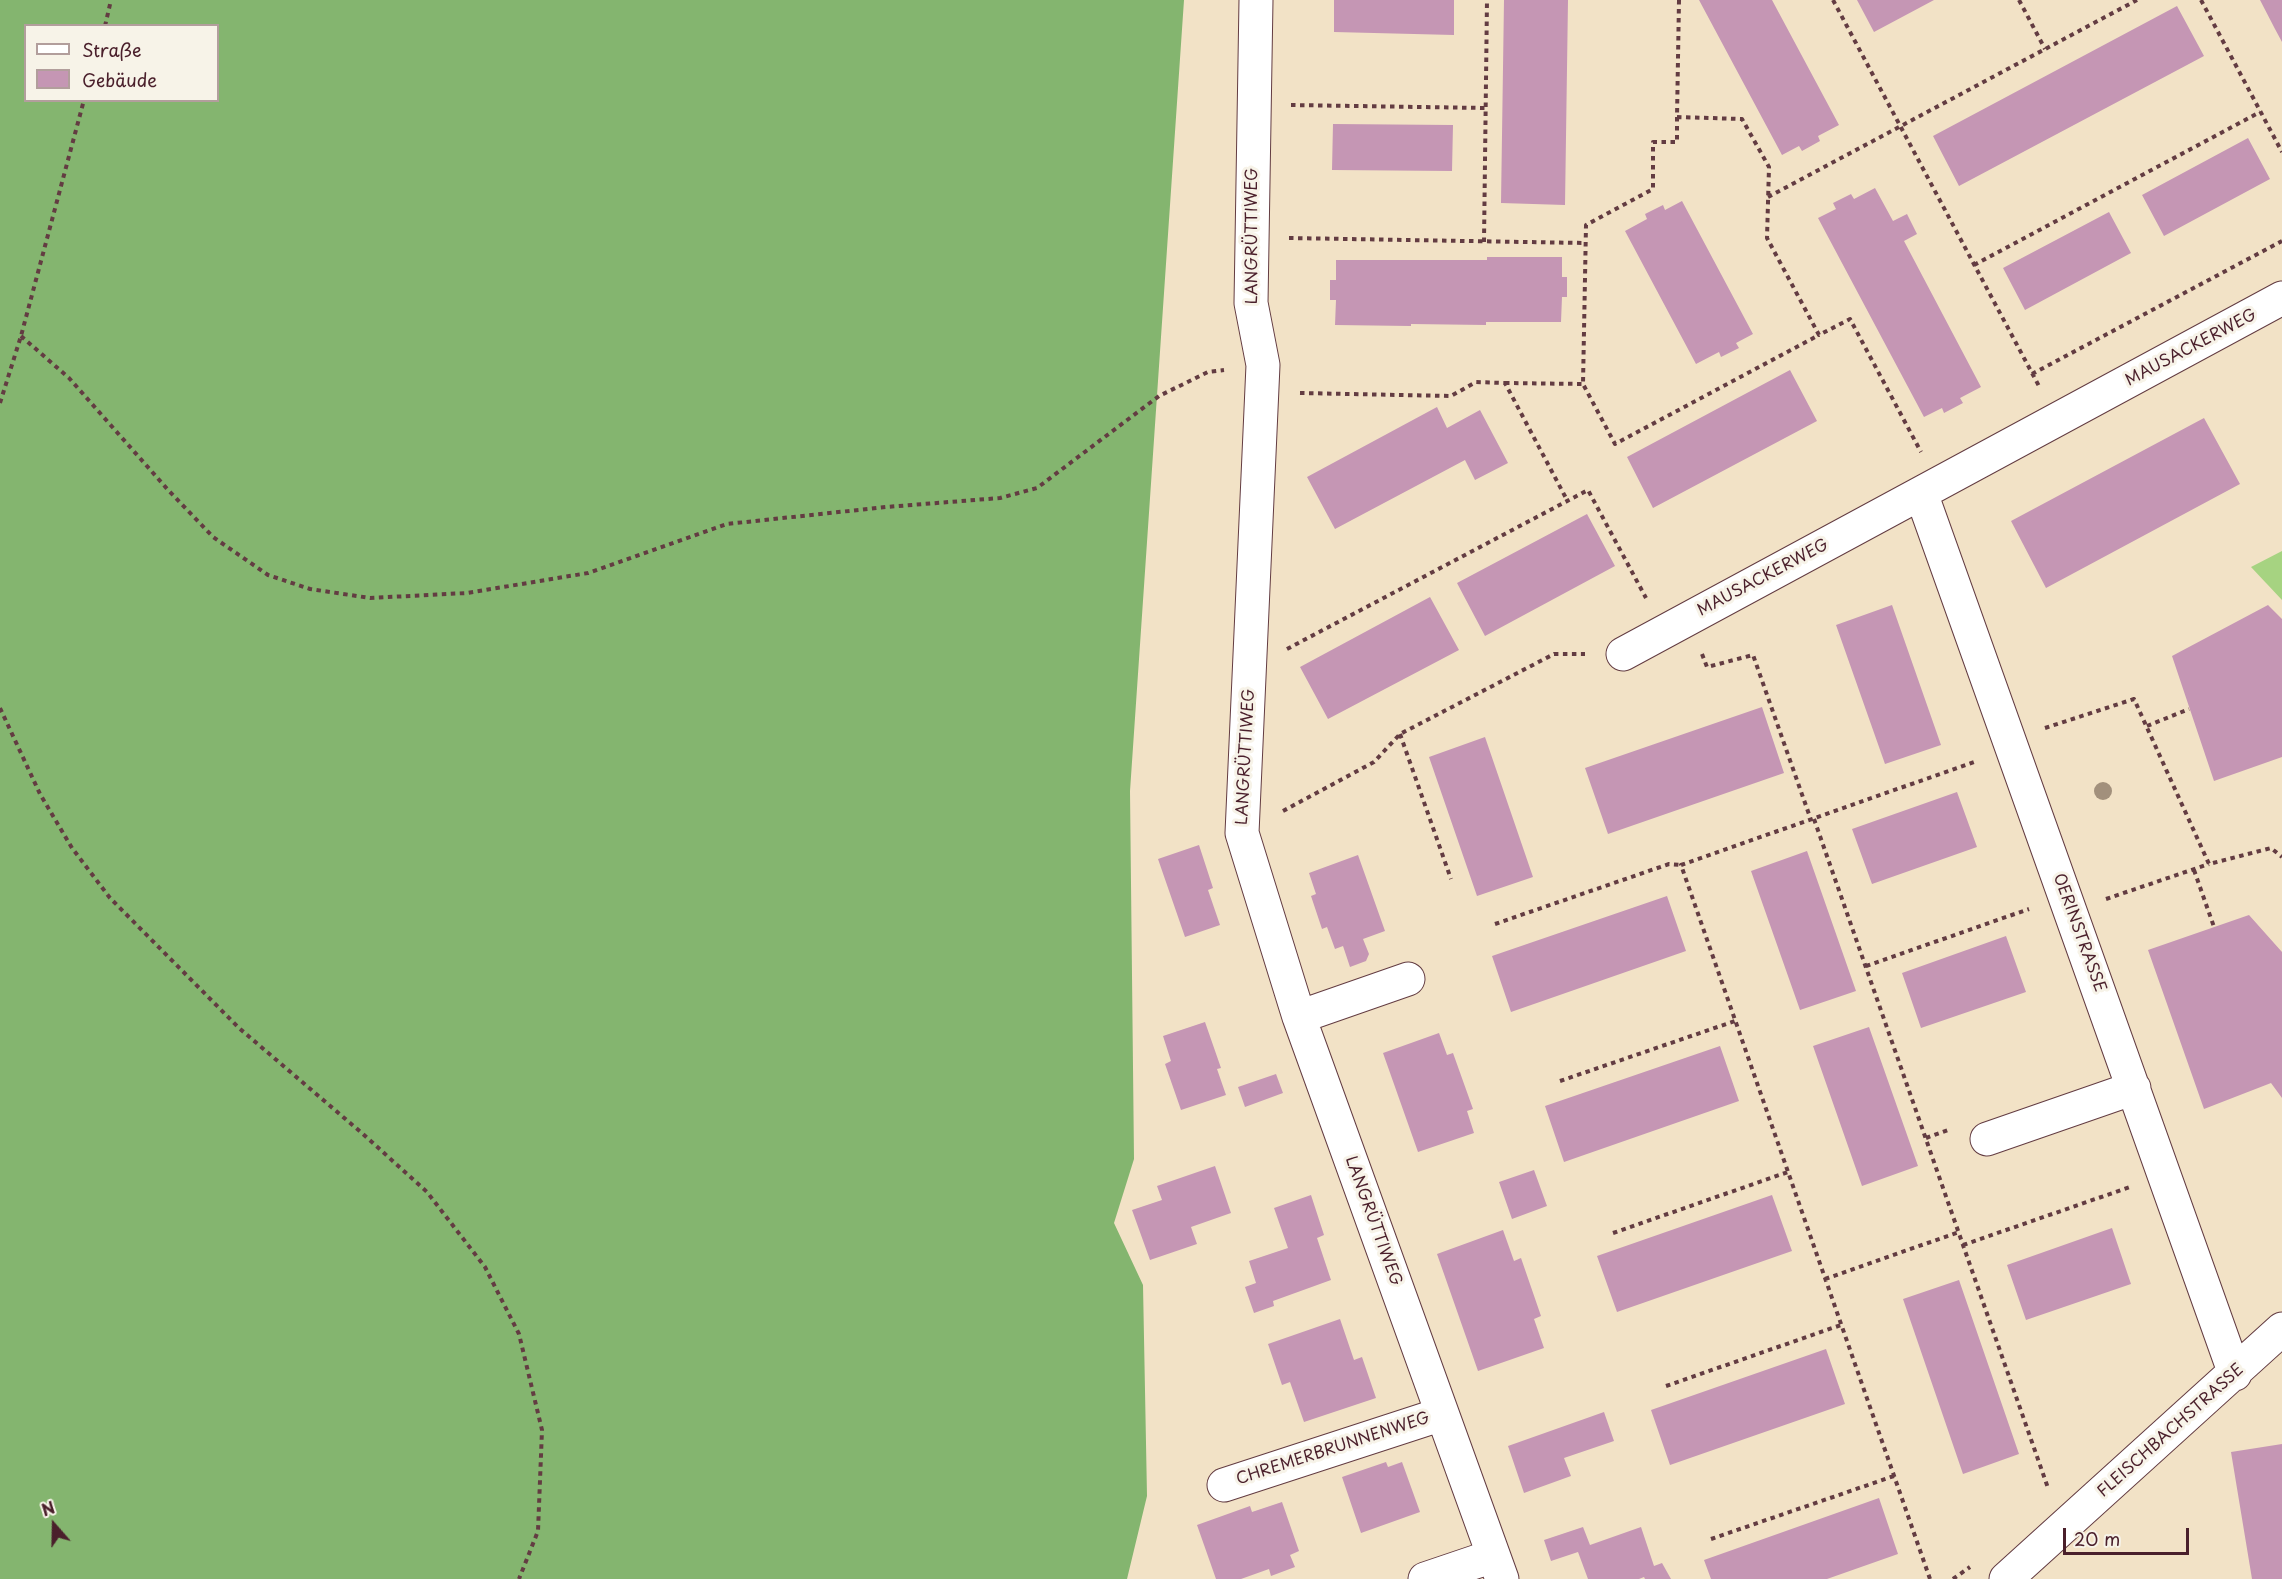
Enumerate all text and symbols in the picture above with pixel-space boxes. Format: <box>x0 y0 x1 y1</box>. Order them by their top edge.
legend <box>24 24 219 102</box>
text: Straße <box>82 36 142 63</box>
text: Gebäude <box>82 66 157 93</box>
street label: LANGRÜTTIWEG <box>1243 168 1263 304</box>
street label: MAUSACKERWEG <box>2122 305 2260 391</box>
street label: MAUSACKERWEG <box>1694 535 1832 621</box>
street label: LANGRÜTTIWEG <box>1233 688 1259 826</box>
street label: OERINSTRASSE <box>2049 871 2109 995</box>
street label: LANGRÜTTIWEG <box>1341 1154 1405 1288</box>
street label: FLEISCHBACHSTRASSE <box>2094 1360 2248 1502</box>
street label: CHREMERBRUNNENWEG <box>1234 1409 1432 1489</box>
north arrow <box>24 1495 84 1555</box>
text: N <box>38 1495 58 1522</box>
scale bar <box>2066 1516 2192 1554</box>
text: 20 m <box>2074 1525 2120 1552</box>

